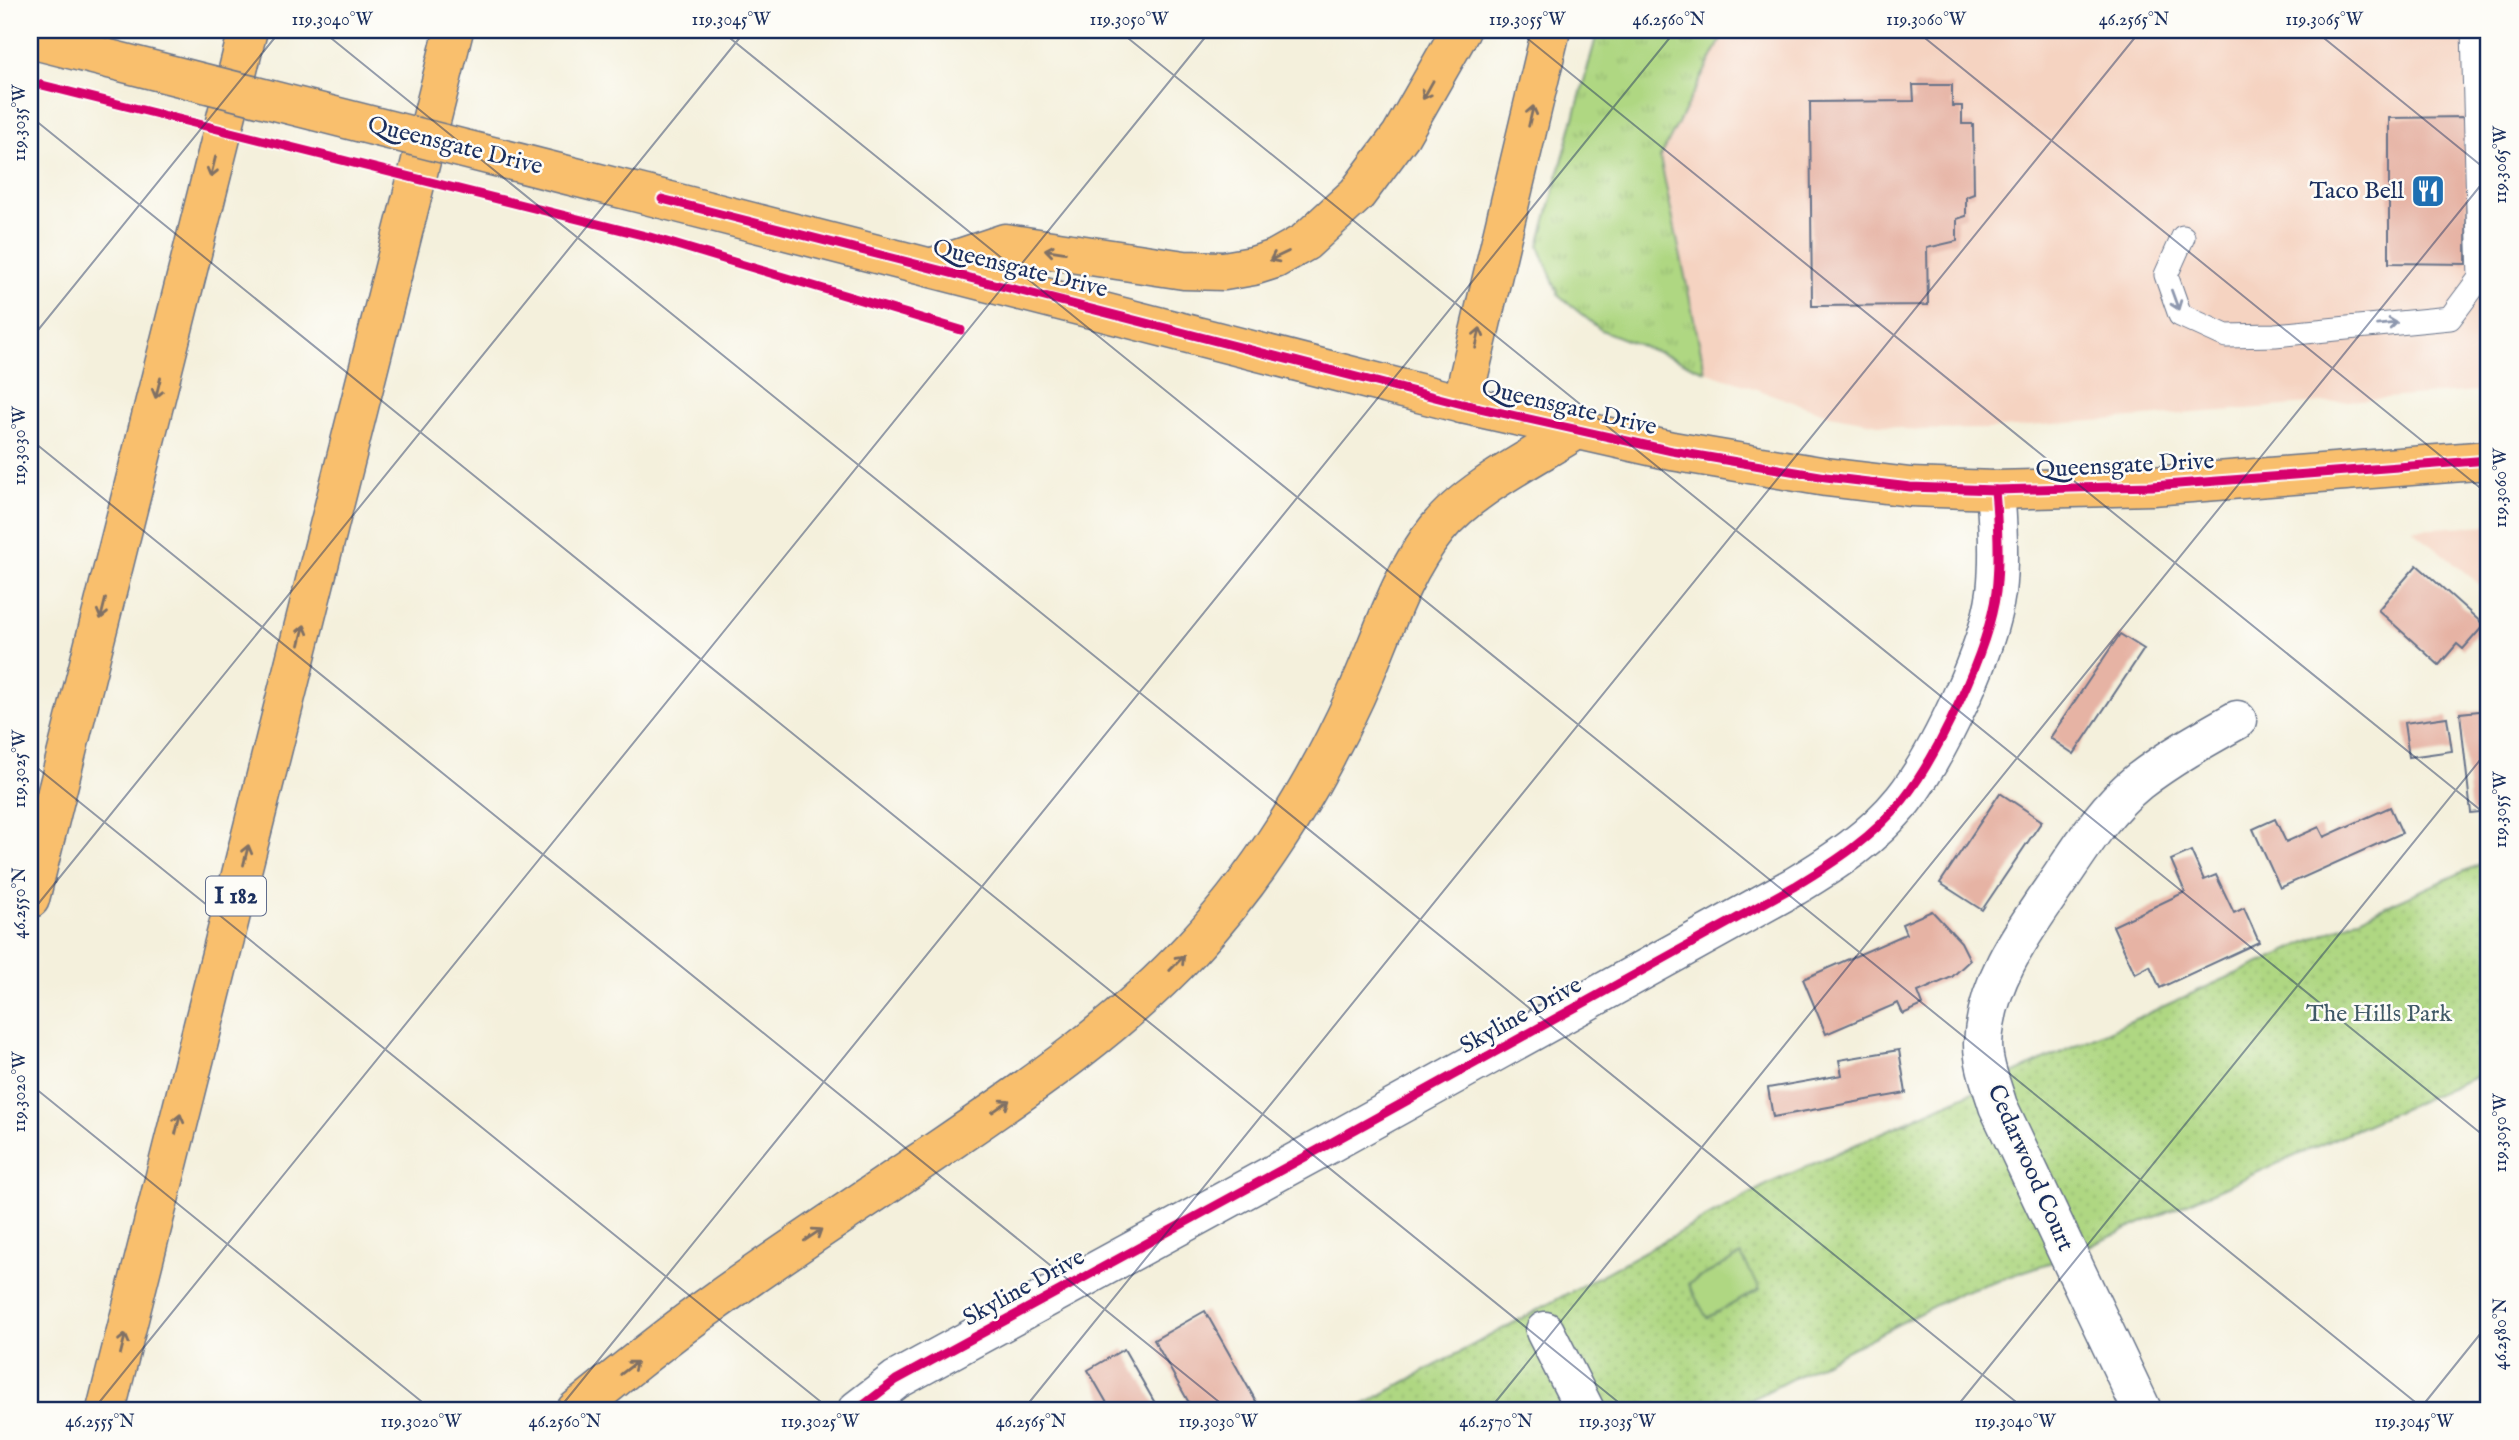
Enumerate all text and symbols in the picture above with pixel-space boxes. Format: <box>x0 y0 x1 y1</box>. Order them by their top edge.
text: 119.3040°W <box>291 9 373 32</box>
text: 119.3045°W <box>692 9 771 32</box>
text: 119.3050°W <box>1090 9 1169 32</box>
text: 119.3055°W <box>1489 9 1566 32</box>
text: 46.2560°N <box>1633 9 1706 32</box>
text: 119.3060°W <box>1886 9 1967 32</box>
text: 46.2565°N <box>2099 9 2170 32</box>
text: 119.3065°W <box>2285 9 2364 32</box>
one-way arrow <box>1421 79 1435 99</box>
text: 119.3035°W <box>9 84 32 161</box>
one-way arrow <box>1524 105 1538 128</box>
street label: Queensgate Drive <box>364 109 546 183</box>
text: 119.3065°W <box>2490 125 2513 204</box>
one-way arrow <box>206 155 219 178</box>
restaurant icon: Taco Bell <box>2409 172 2447 210</box>
place label: Taco Bell <box>2309 176 2404 207</box>
street label: Queensgate Drive <box>929 232 1111 306</box>
one-way arrow <box>1044 244 1067 257</box>
one-way arrow <box>1269 250 1290 263</box>
one-way arrow <box>2170 289 2182 311</box>
one-way arrow <box>2375 318 2398 331</box>
one-way arrow <box>1472 327 1485 350</box>
street label: Queensgate Drive <box>1478 373 1660 443</box>
one-way arrow <box>151 376 164 399</box>
text: 119.3030°W <box>9 406 32 486</box>
street label: Queensgate Drive <box>2035 446 2215 486</box>
text: 119.3060°W <box>2490 447 2513 528</box>
one-way arrow <box>96 597 109 619</box>
one-way arrow <box>296 624 309 647</box>
text: 119.3025°W <box>9 729 32 808</box>
text: 119.3055°W <box>2490 771 2513 848</box>
one-way arrow <box>240 845 253 867</box>
text: 46.2550°N <box>9 867 32 939</box>
road number: I 182 <box>206 876 266 916</box>
one-way arrow <box>1169 955 1186 972</box>
street label: Skyline Drive <box>1455 970 1587 1062</box>
park label: The Hills Park <box>2306 999 2452 1030</box>
text: 119.3020°W <box>9 1051 32 1132</box>
street label: Cedarwood Court <box>1979 1080 2081 1256</box>
text: 119.3050°W <box>2490 1093 2513 1172</box>
one-way arrow <box>991 1099 1010 1113</box>
one-way arrow <box>172 1113 185 1135</box>
one-way arrow <box>803 1227 822 1242</box>
street label: Skyline Drive <box>958 1242 1090 1334</box>
text: 46.2580°N <box>2490 1297 2513 1370</box>
one-way arrow <box>117 1333 130 1356</box>
one-way arrow <box>619 1360 638 1375</box>
text: 46.2555°N <box>65 1411 135 1434</box>
text: 119.3020°W <box>381 1411 462 1434</box>
text: 46.2560°N <box>529 1411 602 1434</box>
text: 119.3025°W <box>781 1411 860 1434</box>
text: 46.2565°N <box>996 1411 1067 1434</box>
text: 119.3030°W <box>1178 1411 1258 1434</box>
text: 46.2570°N <box>1459 1411 1533 1434</box>
text: 119.3035°W <box>1579 1411 1656 1434</box>
text: 119.3040°W <box>1974 1411 2056 1434</box>
text: 119.3045°W <box>2375 1411 2454 1434</box>

